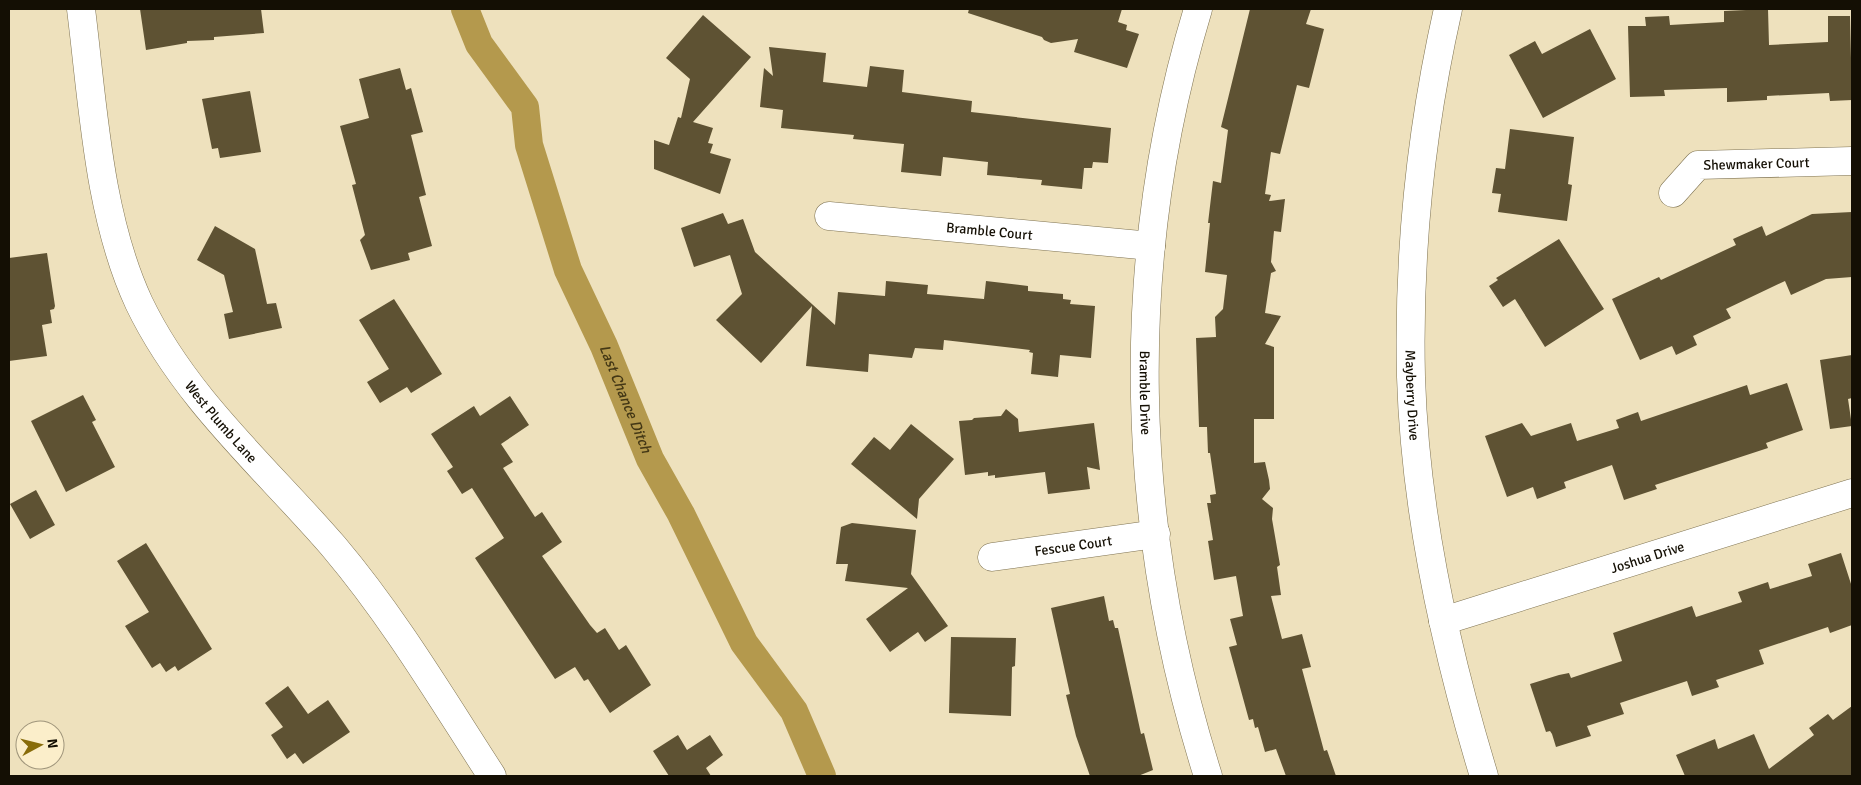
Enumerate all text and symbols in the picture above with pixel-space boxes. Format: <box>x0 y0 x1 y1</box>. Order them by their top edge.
street label: Shewmaker Court <box>1703 154 1810 174</box>
street label: Bramble Court <box>945 219 1033 244</box>
water label: Last Chance Ditch <box>595 342 656 456</box>
street label: Bramble Drive <box>1136 350 1154 435</box>
street label: Mayberry Drive <box>1402 350 1423 441</box>
street label: West Plumb Lane <box>181 378 261 467</box>
street label: Fescue Court <box>1033 532 1113 560</box>
street label: Joshua Drive <box>1608 538 1686 577</box>
north arrow <box>15 720 65 770</box>
text: N <box>43 738 61 749</box>

